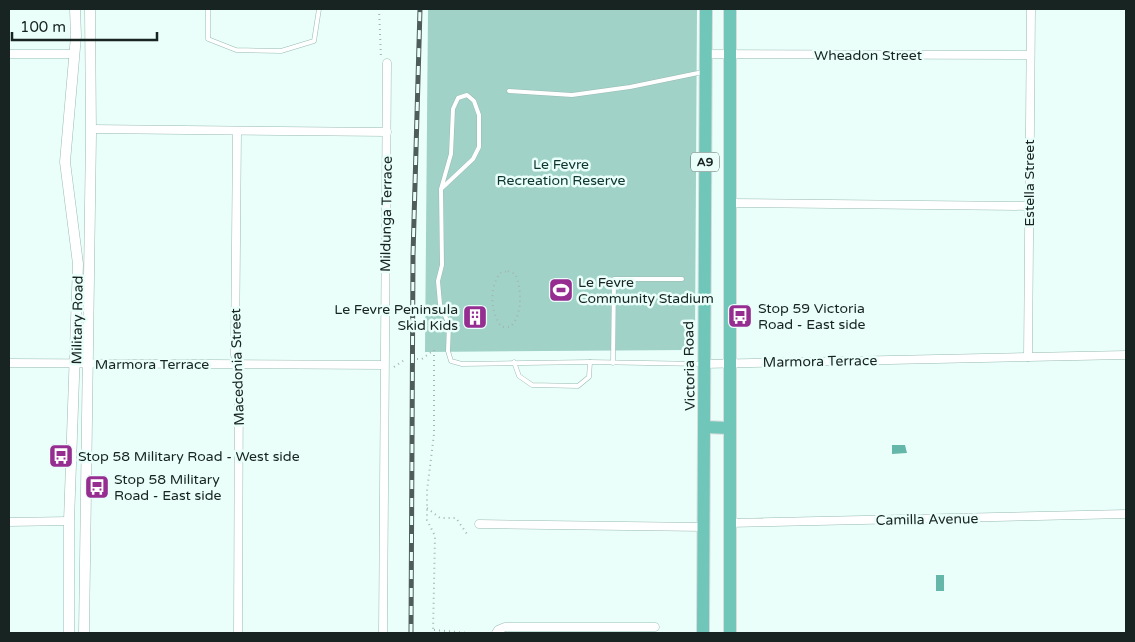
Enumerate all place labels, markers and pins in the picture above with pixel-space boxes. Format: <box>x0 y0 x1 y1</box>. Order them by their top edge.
place label: Le Fevre Community Stadium <box>578 274 714 307</box>
sports icon: Le Fevre Community Stadium <box>548 277 574 303</box>
place label: Stop 59 Victoria Road - East side <box>758 300 866 333</box>
place label: Le Fevre Peninsula Skid Kids <box>334 301 458 334</box>
bus stop icon: Stop 59 Victoria Road - East side <box>727 303 753 329</box>
building icon: Le Fevre Peninsula Skid Kids <box>462 304 488 330</box>
bus stop icon: Stop 58 Military Road - West side <box>48 443 74 469</box>
place label: Stop 58 Military Road - West side <box>78 448 300 465</box>
place label: Stop 58 Military Road - East side <box>114 471 222 504</box>
bus stop icon: Stop 58 Military Road - East side <box>84 474 110 500</box>

